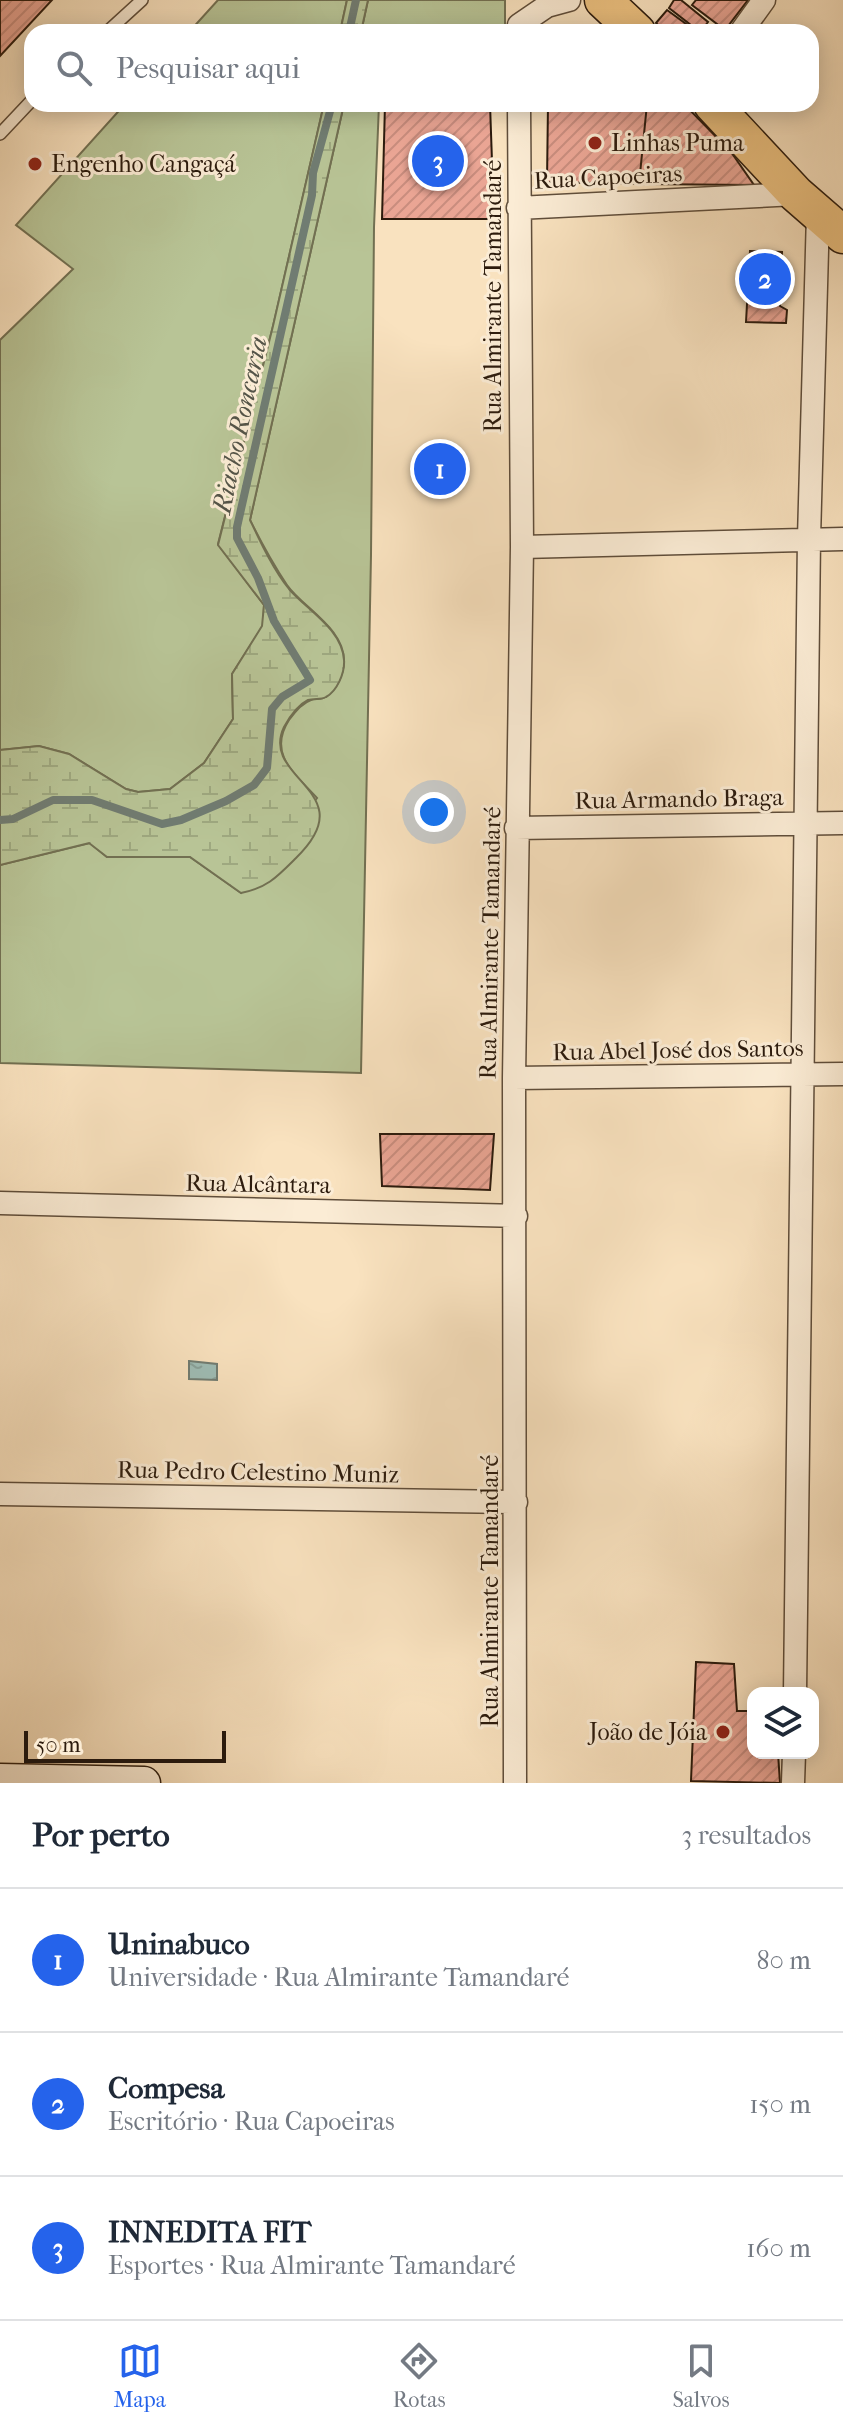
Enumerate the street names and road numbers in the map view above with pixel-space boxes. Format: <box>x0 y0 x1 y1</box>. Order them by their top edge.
street label: Rua Almirante Tamandaré <box>479 159 507 432</box>
street label: Rua Capoeiras <box>533 159 683 195</box>
street label: Rua Armando Braga <box>574 783 784 815</box>
street label: Rua Almirante Tamandaré <box>474 806 506 1080</box>
street label: Rua Abel José dos Santos <box>552 1034 804 1066</box>
street label: Rua Alcântara <box>185 1169 332 1199</box>
street label: Rua Almirante Tamandaré <box>476 1454 504 1727</box>
street label: Rua Pedro Celestino Muniz <box>117 1456 400 1488</box>

